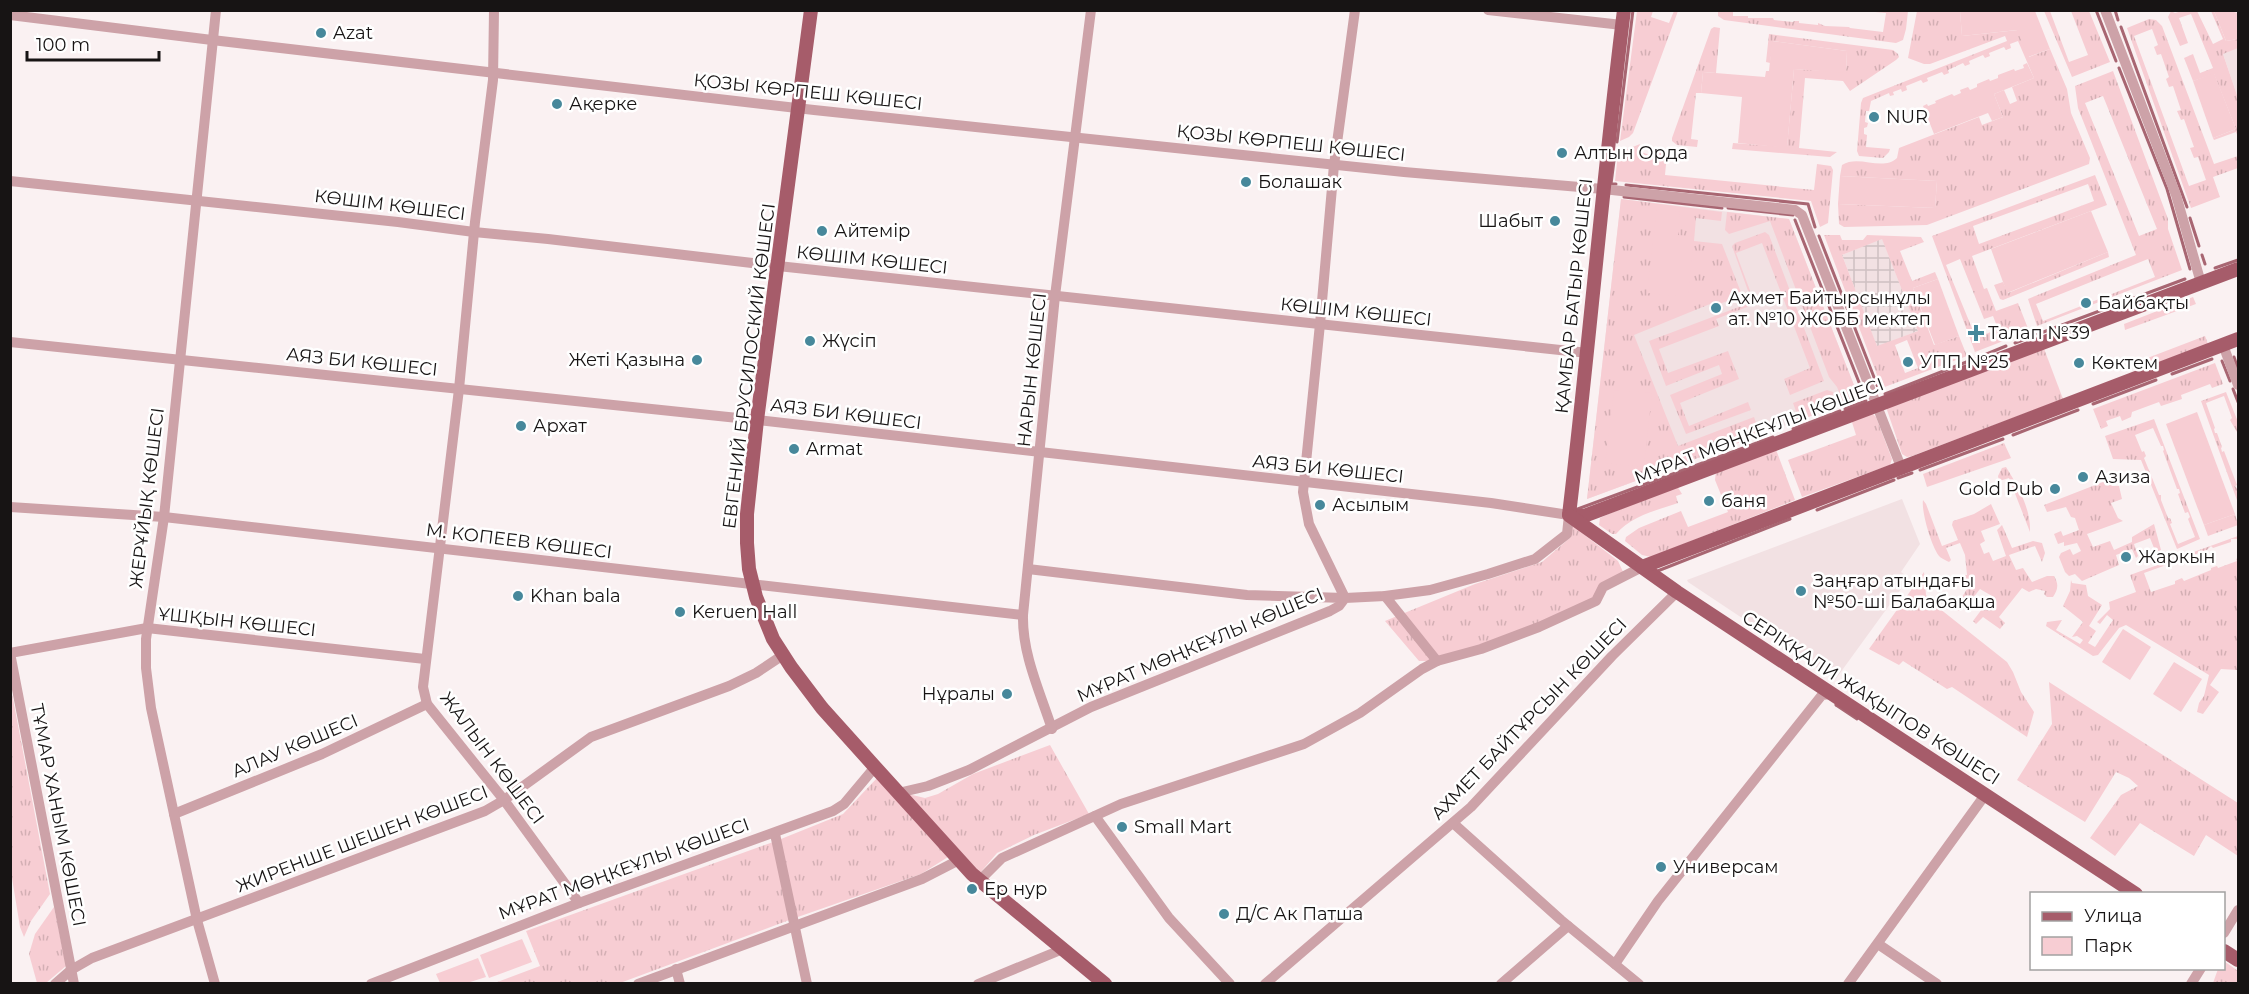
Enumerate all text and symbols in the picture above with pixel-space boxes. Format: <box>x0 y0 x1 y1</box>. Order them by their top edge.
place label: Azat <box>333 22 373 44</box>
scale bar <box>27 24 159 62</box>
marker: Azat <box>314 26 328 40</box>
text: 100 m <box>36 34 90 56</box>
street label: ҚОЗЫ КӨРПЕШ КӨШЕСІ <box>692 69 924 115</box>
place label: Ақерке <box>569 93 637 115</box>
marker: Ақерке <box>550 97 564 111</box>
place label: NUR <box>1886 106 1928 128</box>
marker: NUR <box>1867 110 1881 124</box>
street label: ҚОЗЫ КӨРПЕШ КӨШЕСІ <box>1175 120 1407 166</box>
place label: Алтын Орда <box>1574 142 1688 164</box>
marker: Алтын Орда <box>1555 146 1569 160</box>
place label: Болашак <box>1258 171 1343 193</box>
marker: Болашак <box>1239 175 1253 189</box>
street label: ҚАМБАР БАТЫР КӨШЕСІ <box>1551 177 1597 415</box>
street label: КӨШІМ КӨШЕСІ <box>313 185 467 225</box>
street label: ЕВГЕНИЙ БРУСИЛОСКИЙ КӨШЕСІ <box>718 202 780 530</box>
place label: Шабыт <box>1478 210 1543 232</box>
marker: Шабыт <box>1548 214 1562 228</box>
place label: Айтемір <box>834 220 910 242</box>
marker: Айтемір <box>815 224 829 238</box>
street label: КӨШІМ КӨШЕСІ <box>795 241 949 279</box>
place label: Ахмет Байтырсынұлы ат. №10 ЖОББ мектеп <box>1728 287 1931 330</box>
street label: НАРЫН КӨШЕСІ <box>1013 292 1051 448</box>
place label: Байбақты <box>2098 292 2189 314</box>
street label: КӨШІМ КӨШЕСІ <box>1279 293 1433 331</box>
marker: Байбақты <box>2079 296 2093 310</box>
marker: Ахмет Байтырсынұлы ат. №10 ЖОББ мектеп <box>1709 301 1723 315</box>
place label: Талап №39 <box>1988 322 2090 344</box>
marker: Талап №39 <box>1969 326 1983 340</box>
place label: Жүсіп <box>822 330 877 352</box>
marker: Жүсіп <box>803 334 817 348</box>
street label: АЯЗ БИ КӨШЕСІ <box>285 343 439 381</box>
place label: Жеті Қазына <box>568 349 685 371</box>
place label: УПП №25 <box>1920 351 2009 373</box>
place label: Көктем <box>2091 352 2158 374</box>
marker: Жеті Қазына <box>690 353 704 367</box>
marker: УПП №25 <box>1901 355 1915 369</box>
marker: Көктем <box>2072 356 2086 370</box>
street label: МҰРАТ МӨҢКЕҰЛЫ КӨШЕСІ <box>1631 373 1887 489</box>
street label: АЯЗ БИ КӨШЕСІ <box>769 394 923 434</box>
street label: ЖЕРҰЙЫҚ КӨШЕСІ <box>125 406 169 590</box>
place label: Архат <box>533 415 587 437</box>
marker: Архат <box>514 419 528 433</box>
place label: Armat <box>806 438 863 460</box>
marker: Armat <box>787 442 801 456</box>
street label: АЯЗ БИ КӨШЕСІ <box>1251 450 1405 488</box>
place label: Азиза <box>2095 466 2151 488</box>
marker: Азиза <box>2076 470 2090 484</box>
place label: Gold Pub <box>1959 478 2043 500</box>
marker: Gold Pub <box>2048 482 2062 496</box>
place label: баня <box>1721 490 1766 512</box>
place label: Асылым <box>1332 494 1409 516</box>
marker: баня <box>1702 494 1716 508</box>
marker: Асылым <box>1313 498 1327 512</box>
street label: М. КОПЕЕВ КӨШЕСІ <box>425 519 613 563</box>
place label: Жаркын <box>2138 546 2216 568</box>
marker: Жаркын <box>2119 550 2133 564</box>
place label: Заңғар атындағы №50-ші Балабақша <box>1813 570 1995 613</box>
street label: МҰРАТ МӨҢКЕҰЛЫ КӨШЕСІ <box>1073 583 1327 707</box>
marker: Заңғар атындағы №50-ші Балабақша <box>1794 584 1808 598</box>
place label: Khan bala <box>530 585 621 607</box>
marker: Khan bala <box>511 589 525 603</box>
place label: Keruen Hall <box>692 601 797 623</box>
street label: ҰШҚЫН КӨШЕСІ <box>157 603 317 641</box>
marker: Keruen Hall <box>673 605 687 619</box>
street label: СЕРІКҚАЛИ ЖАҚЫПОВ КӨШЕСІ <box>1738 606 2004 790</box>
street label: АХМЕТ БАЙТҰРСЫН КӨШЕСІ <box>1427 613 1631 825</box>
place label: Нұралы <box>922 683 995 705</box>
marker: Нұралы <box>1000 687 1014 701</box>
street label: ЖАЛЫН КӨШЕСІ <box>435 688 549 828</box>
street label: ТҰМАР ХАНЫМ КӨШЕСІ <box>26 702 90 928</box>
street label: АЛАУ КӨШЕСІ <box>229 710 361 782</box>
street label: ЖИРЕНШЕ ШЕШЕН КӨШЕСІ <box>233 781 491 897</box>
street label: МҰРАТ МӨҢКЕҰЛЫ КӨШЕСІ <box>495 813 753 925</box>
place label: Small Mart <box>1134 816 1232 838</box>
marker: Small Mart <box>1115 820 1129 834</box>
place label: Универсам <box>1673 856 1778 878</box>
marker: Универсам <box>1654 860 1668 874</box>
place label: Ер нур <box>984 878 1047 900</box>
marker: Ер нур <box>965 882 979 896</box>
legend <box>2030 892 2225 970</box>
place label: Д/С Ак Патша <box>1236 903 1363 925</box>
text: Улица <box>2084 905 2142 927</box>
marker: Д/С Ак Патша <box>1217 907 1231 921</box>
text: Парк <box>2084 935 2133 957</box>

